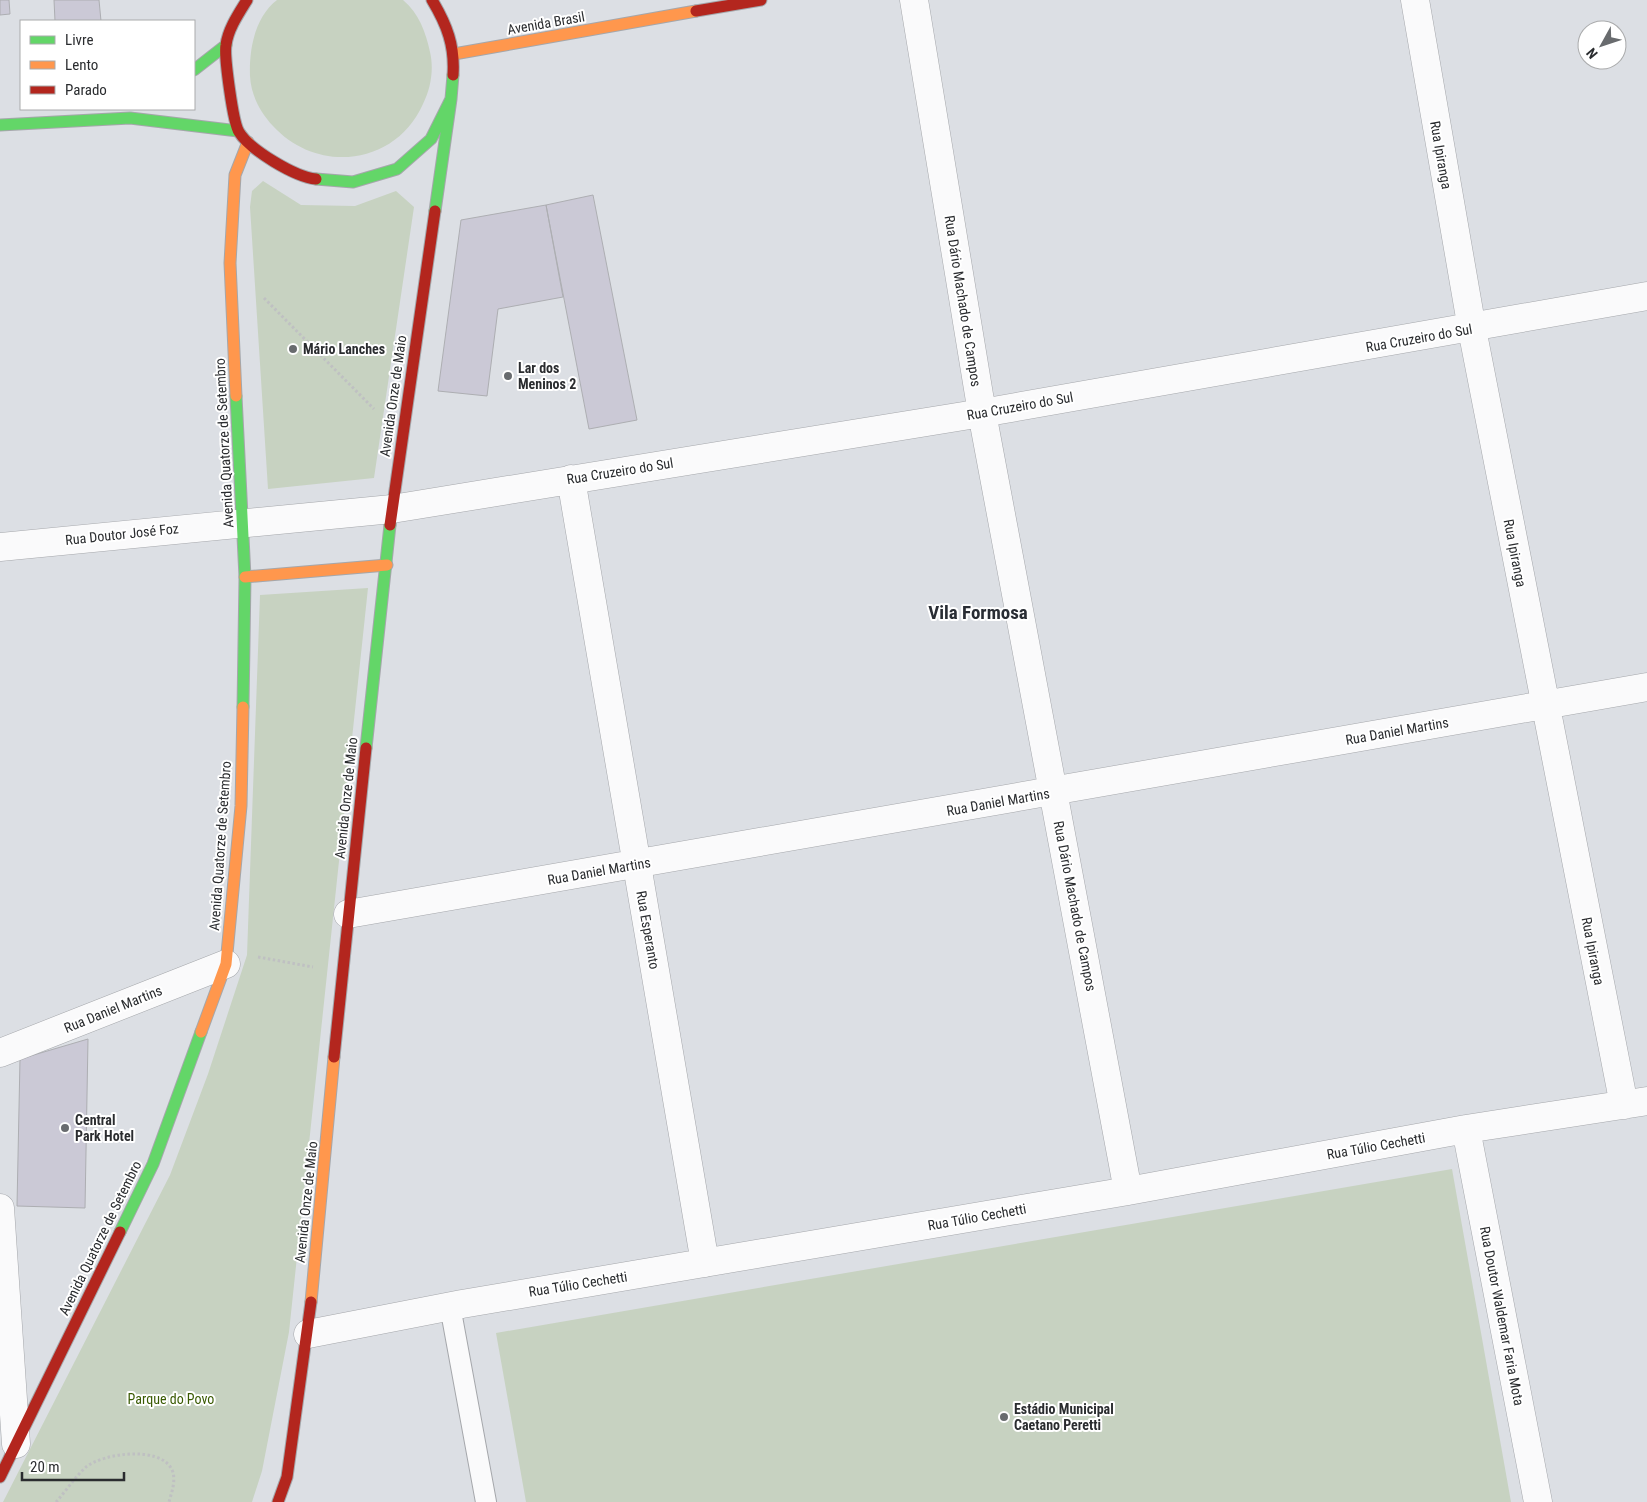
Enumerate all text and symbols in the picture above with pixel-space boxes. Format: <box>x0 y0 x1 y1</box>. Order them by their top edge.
street label: Avenida Brasil <box>506 8 586 38</box>
legend <box>20 20 195 110</box>
north arrow <box>1577 20 1627 70</box>
text: Livre <box>65 31 93 49</box>
text: N <box>1583 45 1601 62</box>
text: Lento <box>65 56 98 74</box>
text: Parado <box>65 81 107 99</box>
street label: Rua Ipiranga <box>1427 120 1455 190</box>
street label: Rua Dário Machado de Campos <box>942 214 984 388</box>
street label: Rua Cruzeiro do Sul <box>1365 321 1473 355</box>
street label: Avenida Onze de Maio <box>377 334 409 458</box>
place label: Mário Lanches <box>303 341 385 357</box>
marker: Mário Lanches <box>287 343 299 355</box>
street label: Avenida Quatorze de Setembro <box>212 358 236 528</box>
place label: Lar dos Meninos 2 <box>518 360 576 392</box>
marker: Lar dos Meninos 2 <box>502 370 514 382</box>
street label: Rua Cruzeiro do Sul <box>966 389 1074 423</box>
street label: Rua Cruzeiro do Sul <box>566 455 674 487</box>
street label: Rua Ipiranga <box>1501 518 1529 588</box>
street label: Rua Doutor José Foz <box>64 520 180 548</box>
district label: Vila Formosa <box>928 601 1028 624</box>
street label: Rua Daniel Martins <box>1344 714 1450 748</box>
street label: Avenida Onze de Maio <box>332 736 360 860</box>
street label: Avenida Quatorze de Setembro <box>206 761 234 931</box>
street label: Rua Daniel Martins <box>945 785 1051 819</box>
street label: Rua Dário Machado de Campos <box>1051 819 1099 993</box>
street label: Rua Daniel Martins <box>546 854 652 888</box>
street label: Rua Esperanto <box>633 889 663 971</box>
street label: Rua Ipiranga <box>1579 916 1607 986</box>
street label: Rua Daniel Martins <box>62 982 164 1036</box>
place label: Central Park Hotel <box>75 1112 134 1144</box>
marker: Central Park Hotel <box>59 1122 71 1134</box>
street label: Rua Túlio Cechetti <box>1326 1129 1426 1163</box>
street label: Avenida Onze de Maio <box>292 1140 320 1264</box>
street label: Avenida Quatorze de Setembro <box>56 1158 144 1318</box>
street label: Rua Túlio Cechetti <box>927 1200 1027 1234</box>
street label: Rua Doutor Waldemar Faria Mota <box>1477 1225 1527 1407</box>
street label: Rua Túlio Cechetti <box>528 1268 628 1300</box>
park label: Parque do Povo <box>128 1391 214 1407</box>
place label: Estádio Municipal Caetano Peretti <box>1014 1401 1114 1433</box>
marker: Estádio Municipal Caetano Peretti <box>998 1411 1010 1423</box>
scale bar <box>22 1450 125 1482</box>
text: 20 m <box>30 1458 60 1476</box>

